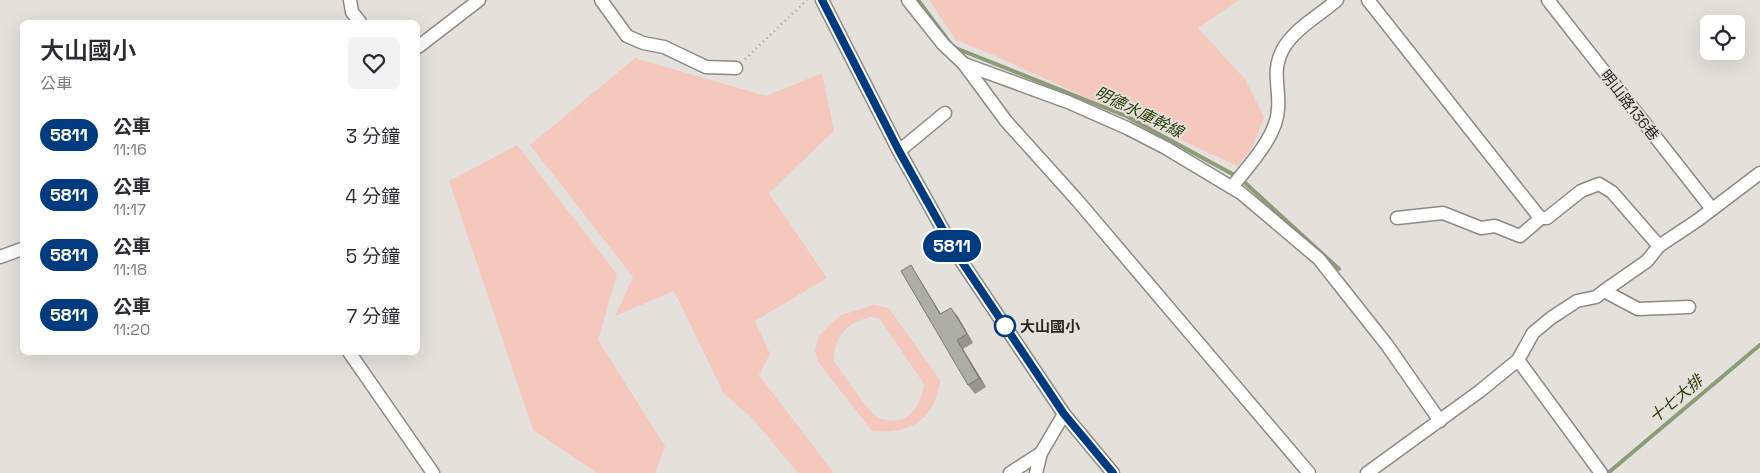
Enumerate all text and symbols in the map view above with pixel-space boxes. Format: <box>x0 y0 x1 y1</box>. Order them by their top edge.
map controls <box>1700 15 1745 60</box>
button: locate <box>1700 15 1745 60</box>
text: 大山國小 <box>40 35 136 66</box>
button: heart <box>348 37 400 89</box>
street label: 明山路136巷 <box>1596 66 1664 144</box>
text: 公車 <box>40 73 72 94</box>
water label: 明德水庫幹線 <box>1091 82 1189 143</box>
text: 公車 <box>113 114 151 139</box>
text: 5811 <box>50 123 88 146</box>
text: 3 分鐘 <box>346 124 400 149</box>
text: 11:16 <box>113 139 147 160</box>
text: 公車 <box>113 174 151 199</box>
text: 5811 <box>50 183 88 206</box>
text: 4 分鐘 <box>345 184 400 209</box>
text: 11:17 <box>113 199 146 220</box>
line badge: 5811 <box>917 230 987 262</box>
text: 公車 <box>113 234 151 259</box>
text: 5811 <box>933 234 971 257</box>
text: 5811 <box>50 243 88 266</box>
text: 5 分鐘 <box>346 244 400 269</box>
text: 11:18 <box>113 259 147 280</box>
text: 公車 <box>113 294 151 319</box>
text: 5811 <box>50 303 88 326</box>
text: 7 分鐘 <box>346 304 400 329</box>
marker: 大山國小 <box>994 315 1016 337</box>
place label: 大山國小 <box>1020 317 1081 336</box>
text: 11:20 <box>113 319 150 340</box>
water label: 十七大排 <box>1645 369 1709 428</box>

